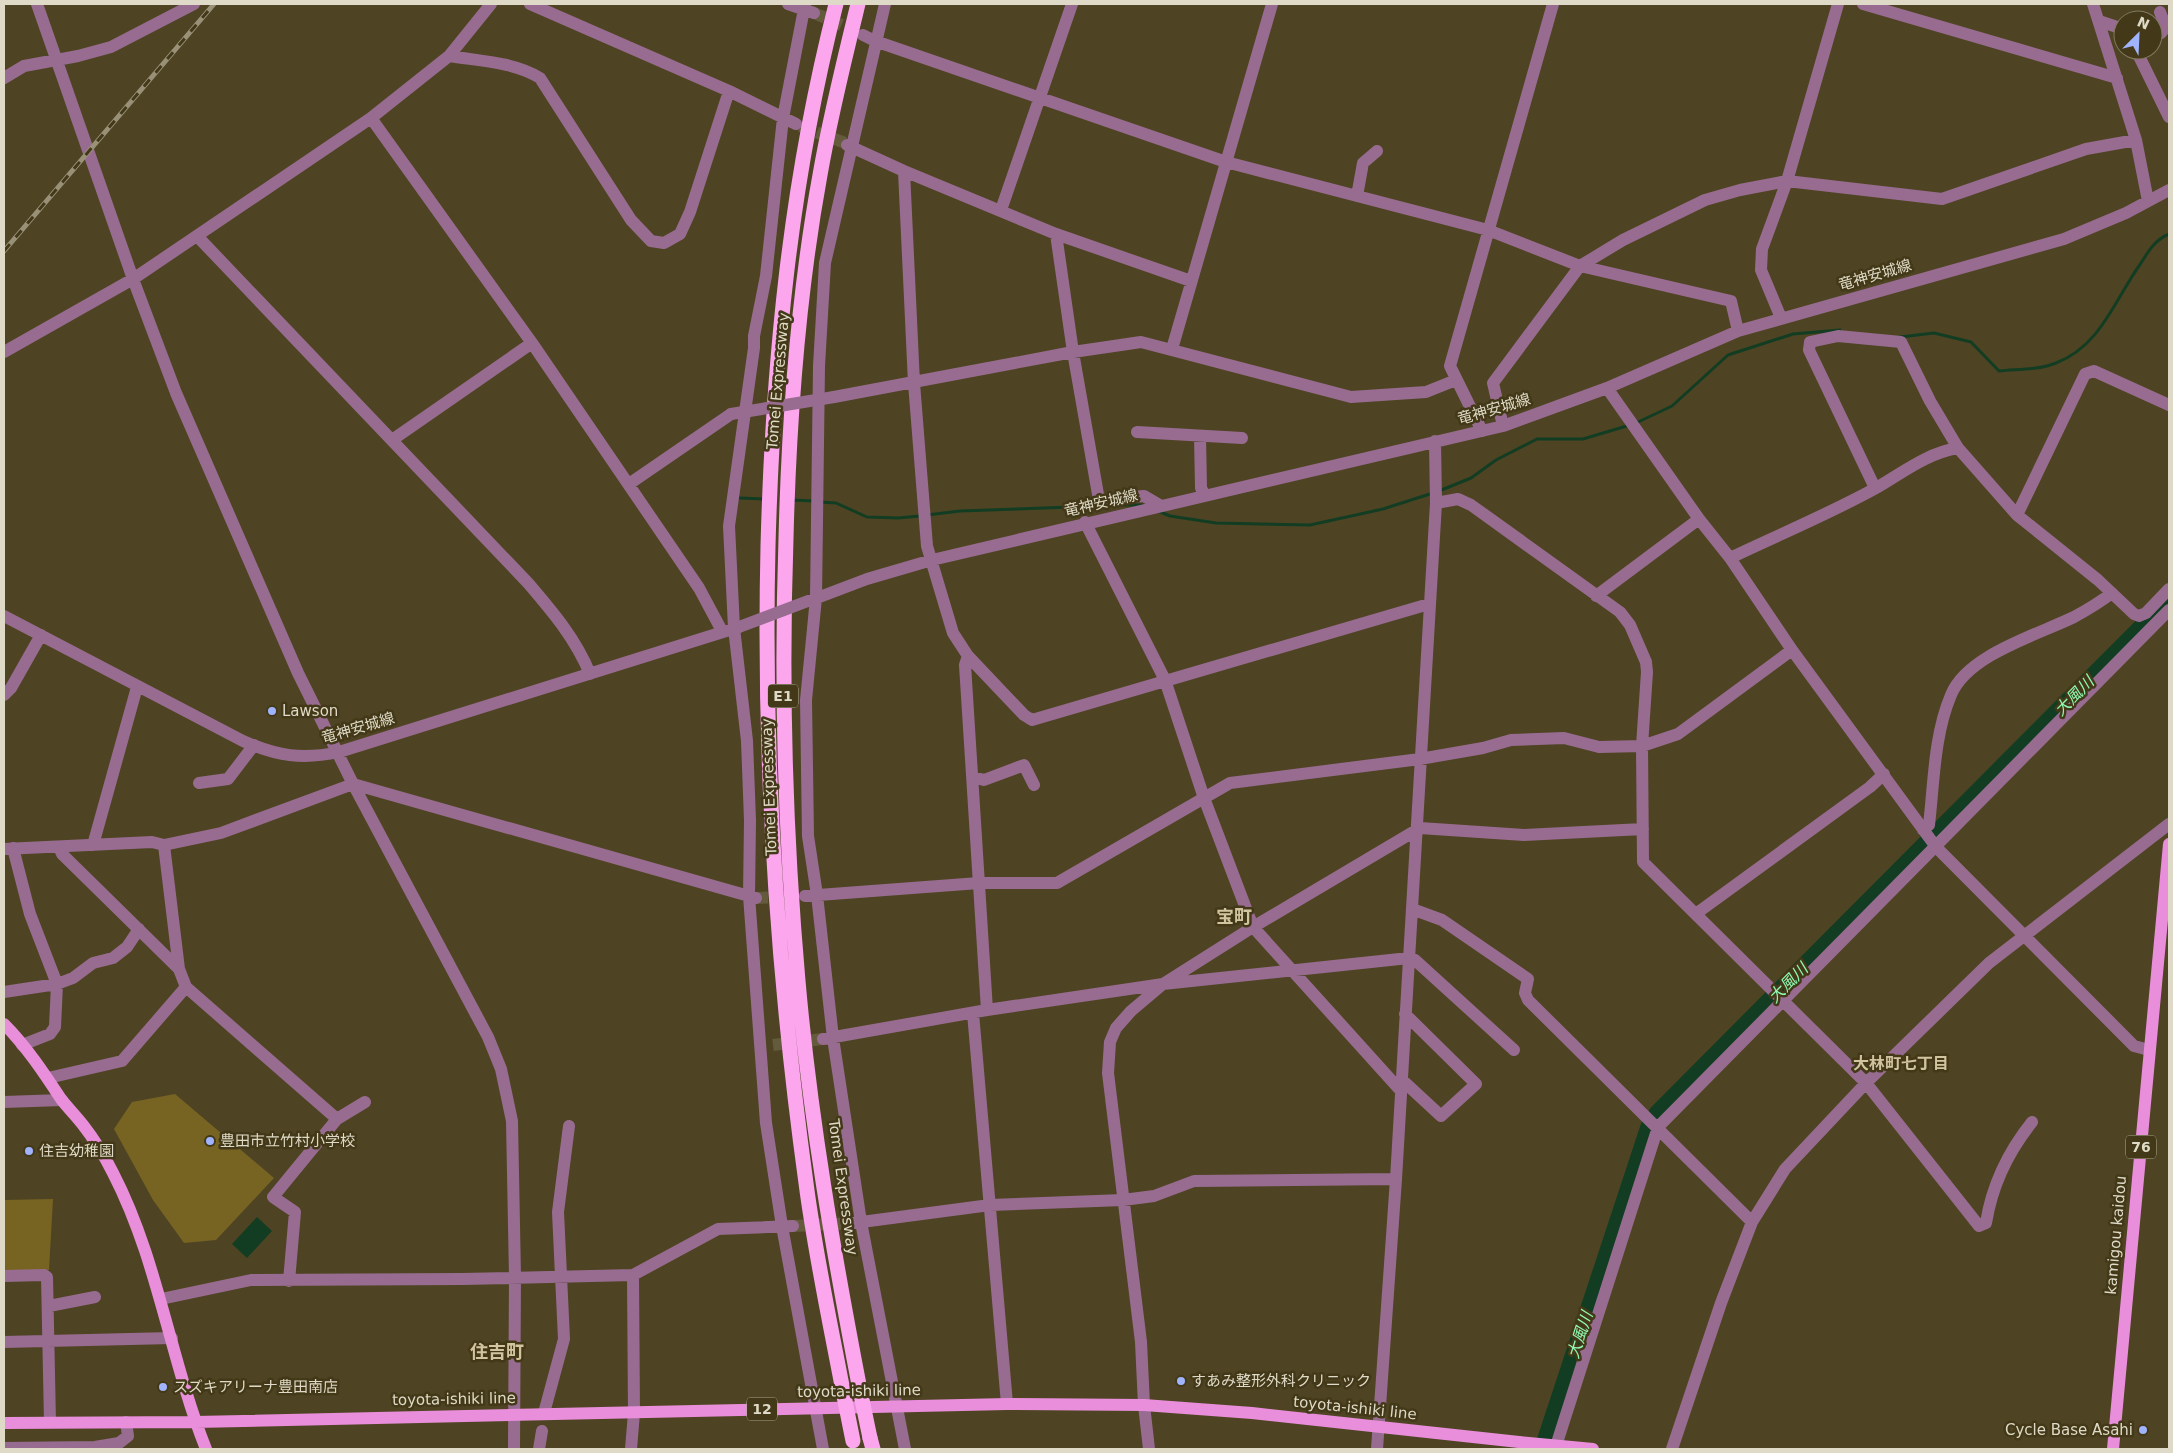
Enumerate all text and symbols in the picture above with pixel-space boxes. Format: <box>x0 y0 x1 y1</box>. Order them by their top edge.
north arrow <box>2113 10 2163 60</box>
text: N <box>2135 13 2152 33</box>
street label: 竜神安城線 <box>1836 256 1914 294</box>
street label: Tomei Expressway <box>763 312 793 451</box>
street label: 竜神安城線 <box>1455 390 1533 428</box>
street label: 竜神安城線 <box>1062 486 1140 520</box>
water label: 大風川 <box>2050 671 2099 720</box>
road number: E1 <box>768 684 798 708</box>
place label: Lawson <box>282 702 338 720</box>
marker: Lawson <box>266 705 278 717</box>
street label: 竜神安城線 <box>319 709 397 747</box>
street label: Tomei Expressway <box>758 718 780 857</box>
district label: 宝町 <box>1216 906 1252 927</box>
water label: 大風川 <box>1764 958 1813 1007</box>
district label: 大林町七丁目 <box>1853 1054 1949 1073</box>
street label: Tomei Expressway <box>824 1117 861 1256</box>
place label: 豊田市立竹村小学校 <box>220 1132 355 1150</box>
marker: 豊田市立竹村小学校 <box>204 1135 216 1147</box>
road number: 76 <box>2126 1136 2156 1158</box>
place label: 住吉幼稚園 <box>39 1142 114 1160</box>
marker: 住吉幼稚園 <box>23 1145 35 1157</box>
street label: kamigou kaidou <box>2102 1175 2130 1295</box>
water label: 大風川 <box>1564 1307 1597 1361</box>
district label: 住吉町 <box>470 1341 524 1362</box>
place label: すあみ整形外科クリニック <box>1191 1372 1371 1390</box>
marker: すあみ整形外科クリニック <box>1175 1375 1187 1387</box>
place label: スズキアリーナ豊田南店 <box>173 1378 338 1396</box>
marker: スズキアリーナ豊田南店 <box>157 1381 169 1393</box>
street label: toyota-ishiki line <box>797 1381 921 1401</box>
street label: toyota-ishiki line <box>392 1389 516 1409</box>
street label: toyota-ishiki line <box>1292 1393 1418 1423</box>
road number: 12 <box>747 1398 777 1420</box>
place label: Cycle Base Asahi <box>2005 1421 2133 1439</box>
marker: Cycle Base Asahi <box>2137 1424 2149 1436</box>

